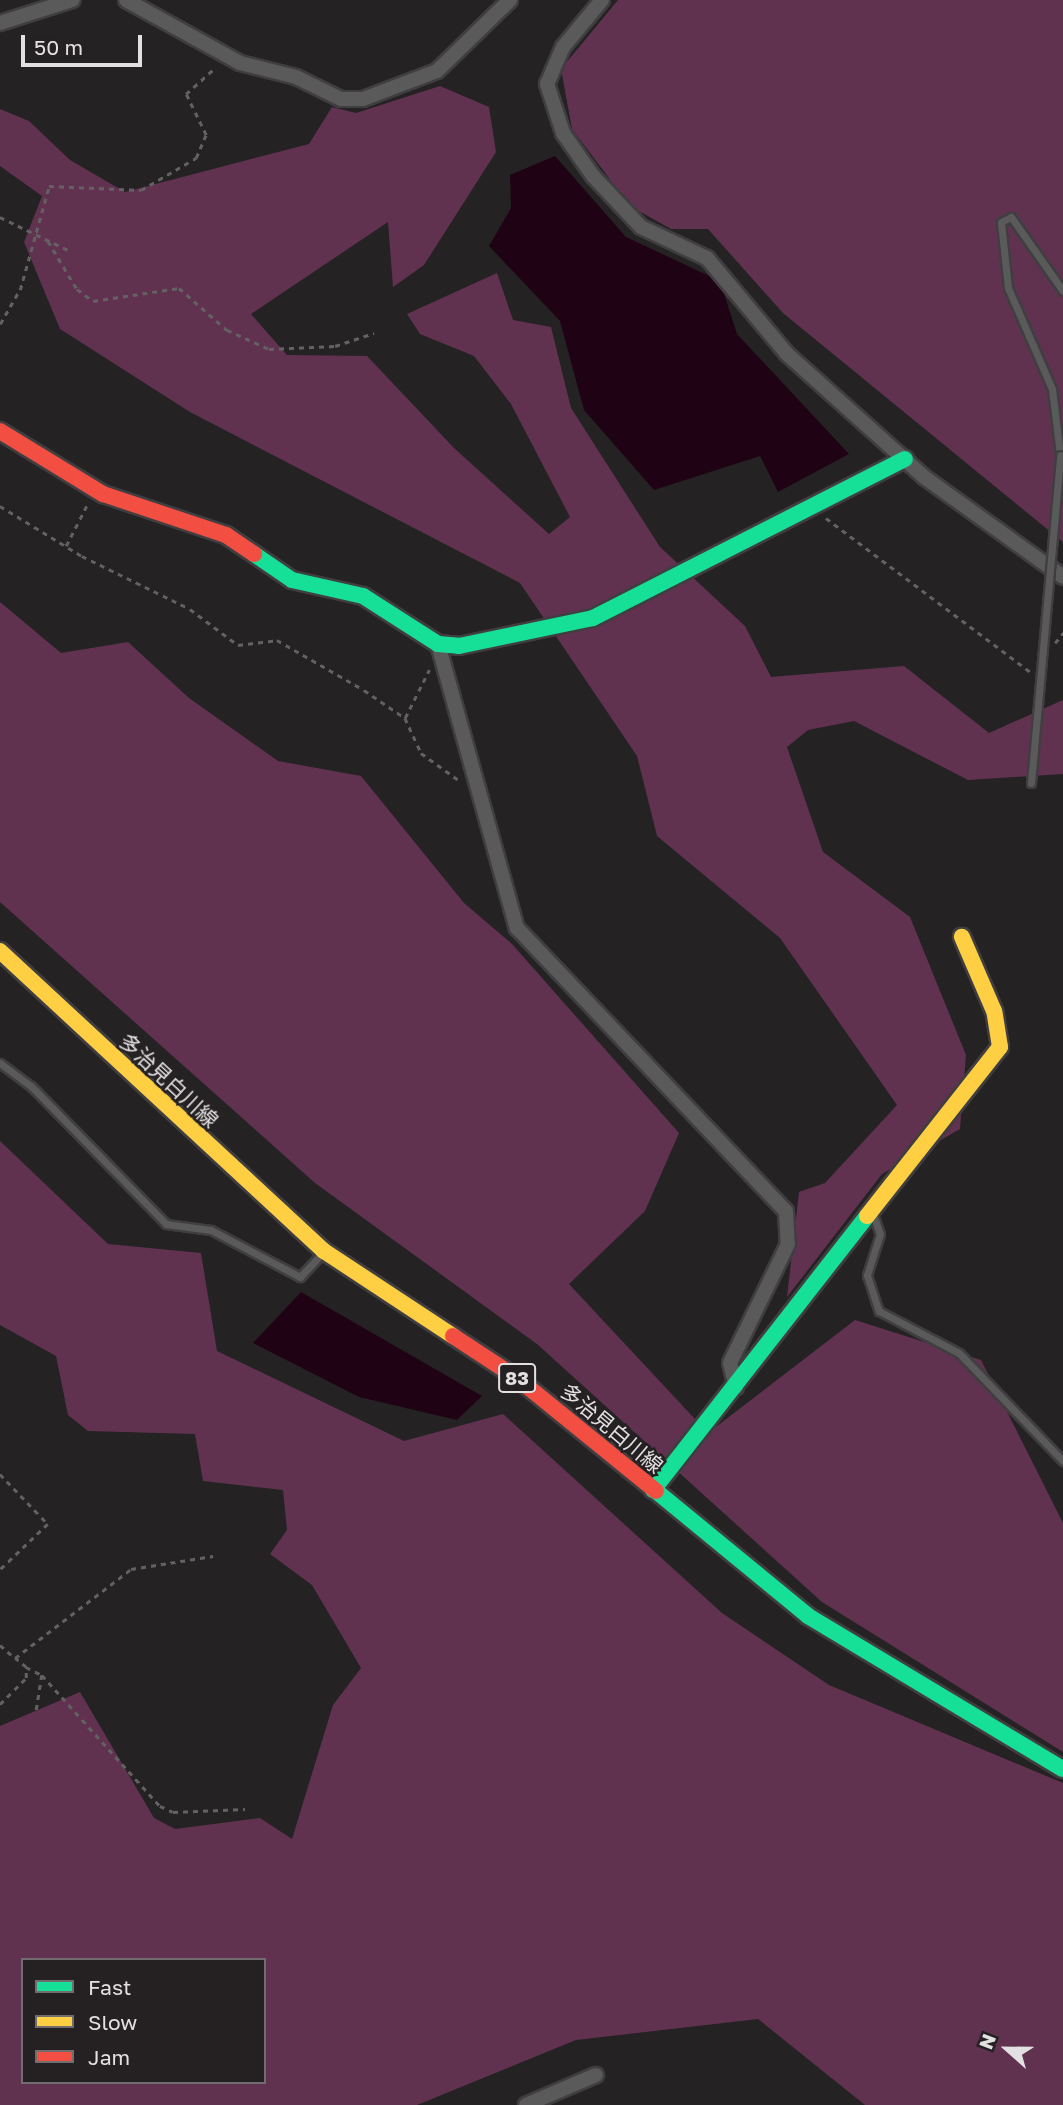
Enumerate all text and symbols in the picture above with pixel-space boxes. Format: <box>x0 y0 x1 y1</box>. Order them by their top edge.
scale bar <box>24 21 145 65</box>
text: 50 m <box>34 34 83 60</box>
street label: 多治見白川線 <box>114 1028 224 1132</box>
road number: 83 <box>498 1362 536 1394</box>
street label: 多治見白川線 <box>556 1378 668 1478</box>
legend <box>21 1958 266 2084</box>
text: Fast <box>88 1974 131 2000</box>
text: Slow <box>88 2009 137 2035</box>
north arrow <box>972 2014 1042 2084</box>
text: N <box>974 2030 1000 2052</box>
text: Jam <box>88 2044 130 2070</box>

